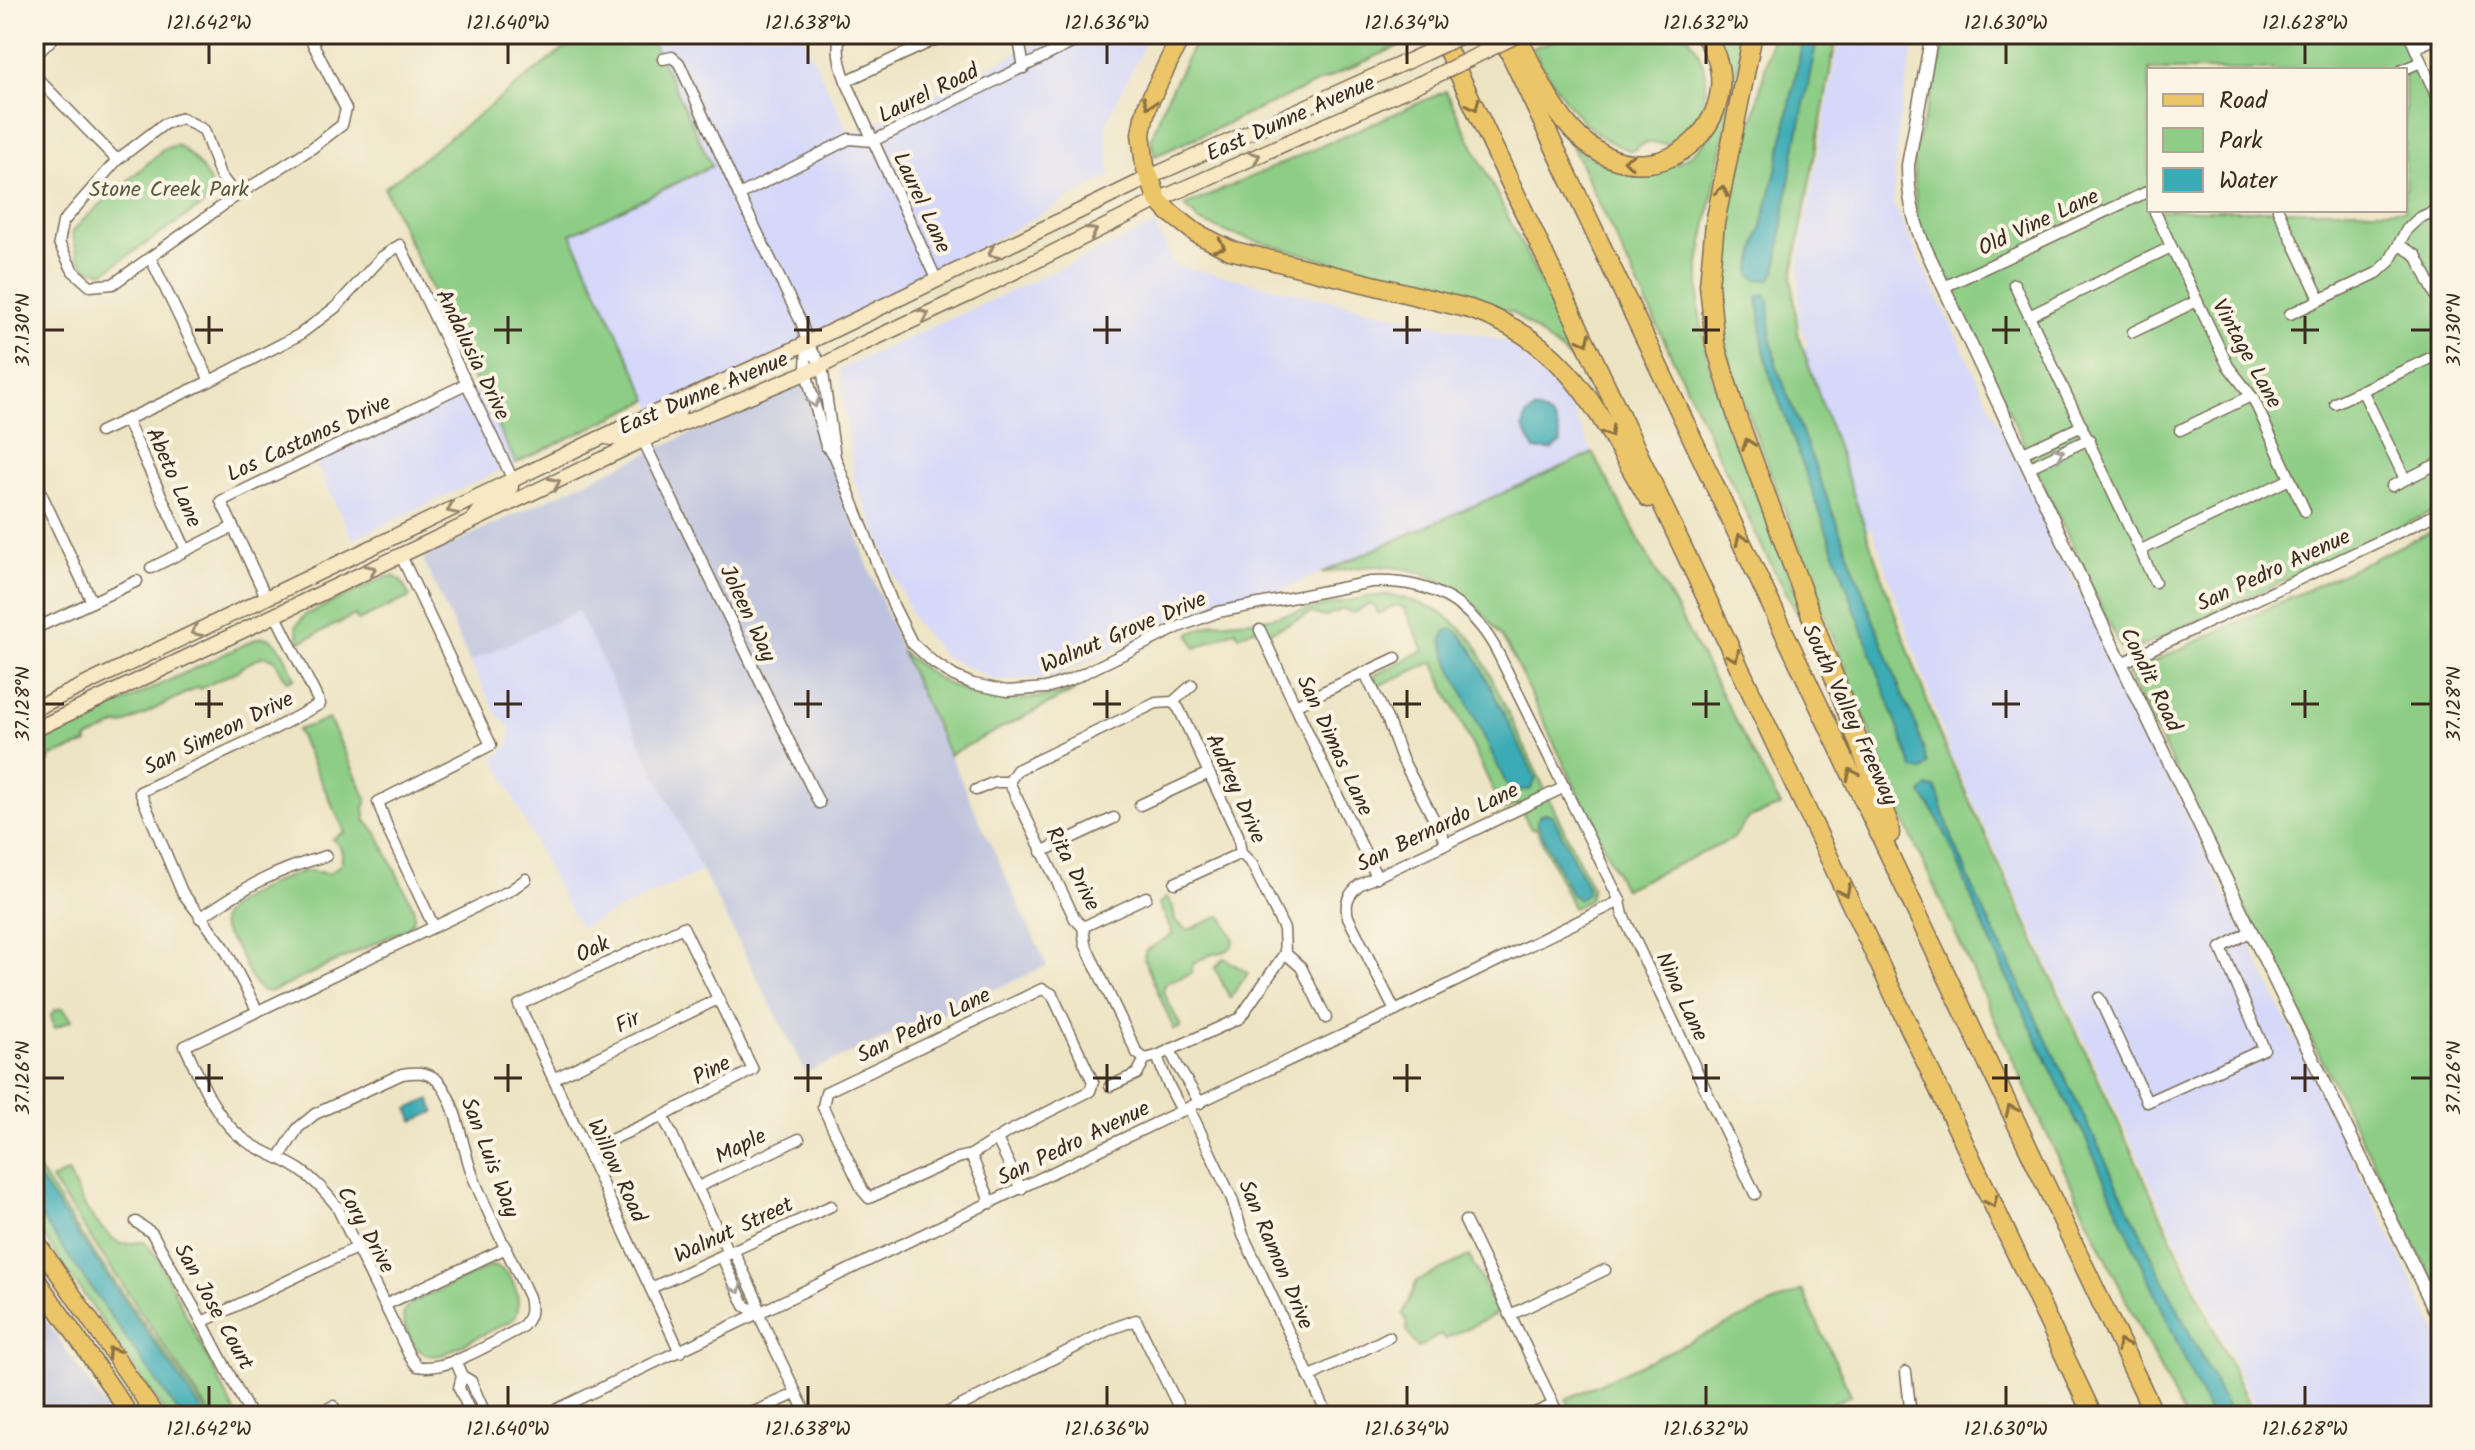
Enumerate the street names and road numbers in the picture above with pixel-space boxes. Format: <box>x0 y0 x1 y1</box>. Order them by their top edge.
street label: Laurel Road <box>873 54 986 134</box>
street label: East Dunne Avenue <box>1201 66 1381 172</box>
street label: Laurel Lane <box>882 147 960 260</box>
street label: Old Vine Lane <box>1973 180 2105 267</box>
street label: Andalusia Drive <box>425 284 519 427</box>
street label: Vintage Lane <box>2201 293 2290 416</box>
street label: East Dunne Avenue <box>614 343 794 446</box>
street label: Los Castanos Drive <box>221 386 397 493</box>
street label: Abeto Lane <box>135 422 210 534</box>
street label: San Pedro Avenue <box>2191 520 2357 622</box>
street label: Joleen Way <box>709 560 785 669</box>
street label: Walnut Grove Drive <box>1036 583 1212 684</box>
street label: South Valley Freeway <box>1791 618 1907 812</box>
street label: Condit Road <box>2109 622 2191 739</box>
street label: San Dimas Lane <box>1286 670 1382 822</box>
street label: San Simeon Drive <box>138 683 300 786</box>
street label: Audrey Drive <box>1195 728 1275 850</box>
street label: San Bernardo Lane <box>1351 774 1525 883</box>
street label: Rita Drive <box>1035 821 1109 918</box>
street label: Oak <box>570 927 617 973</box>
street label: Nina Lane <box>1645 947 1717 1048</box>
street label: San Pedro Lane <box>851 979 997 1074</box>
street label: Fir <box>610 1002 648 1044</box>
street label: Pine <box>687 1047 737 1096</box>
street label: San Pedro Avenue <box>992 1092 1157 1196</box>
street label: San Luis Way <box>450 1093 528 1224</box>
street label: Willow Road <box>576 1113 655 1230</box>
street label: Maple <box>709 1120 773 1175</box>
street label: San Ramon Drive <box>1227 1175 1322 1335</box>
street label: Cory Drive <box>326 1180 403 1281</box>
street label: Walnut Street <box>668 1188 800 1274</box>
street label: San Jose Court <box>163 1237 262 1378</box>

